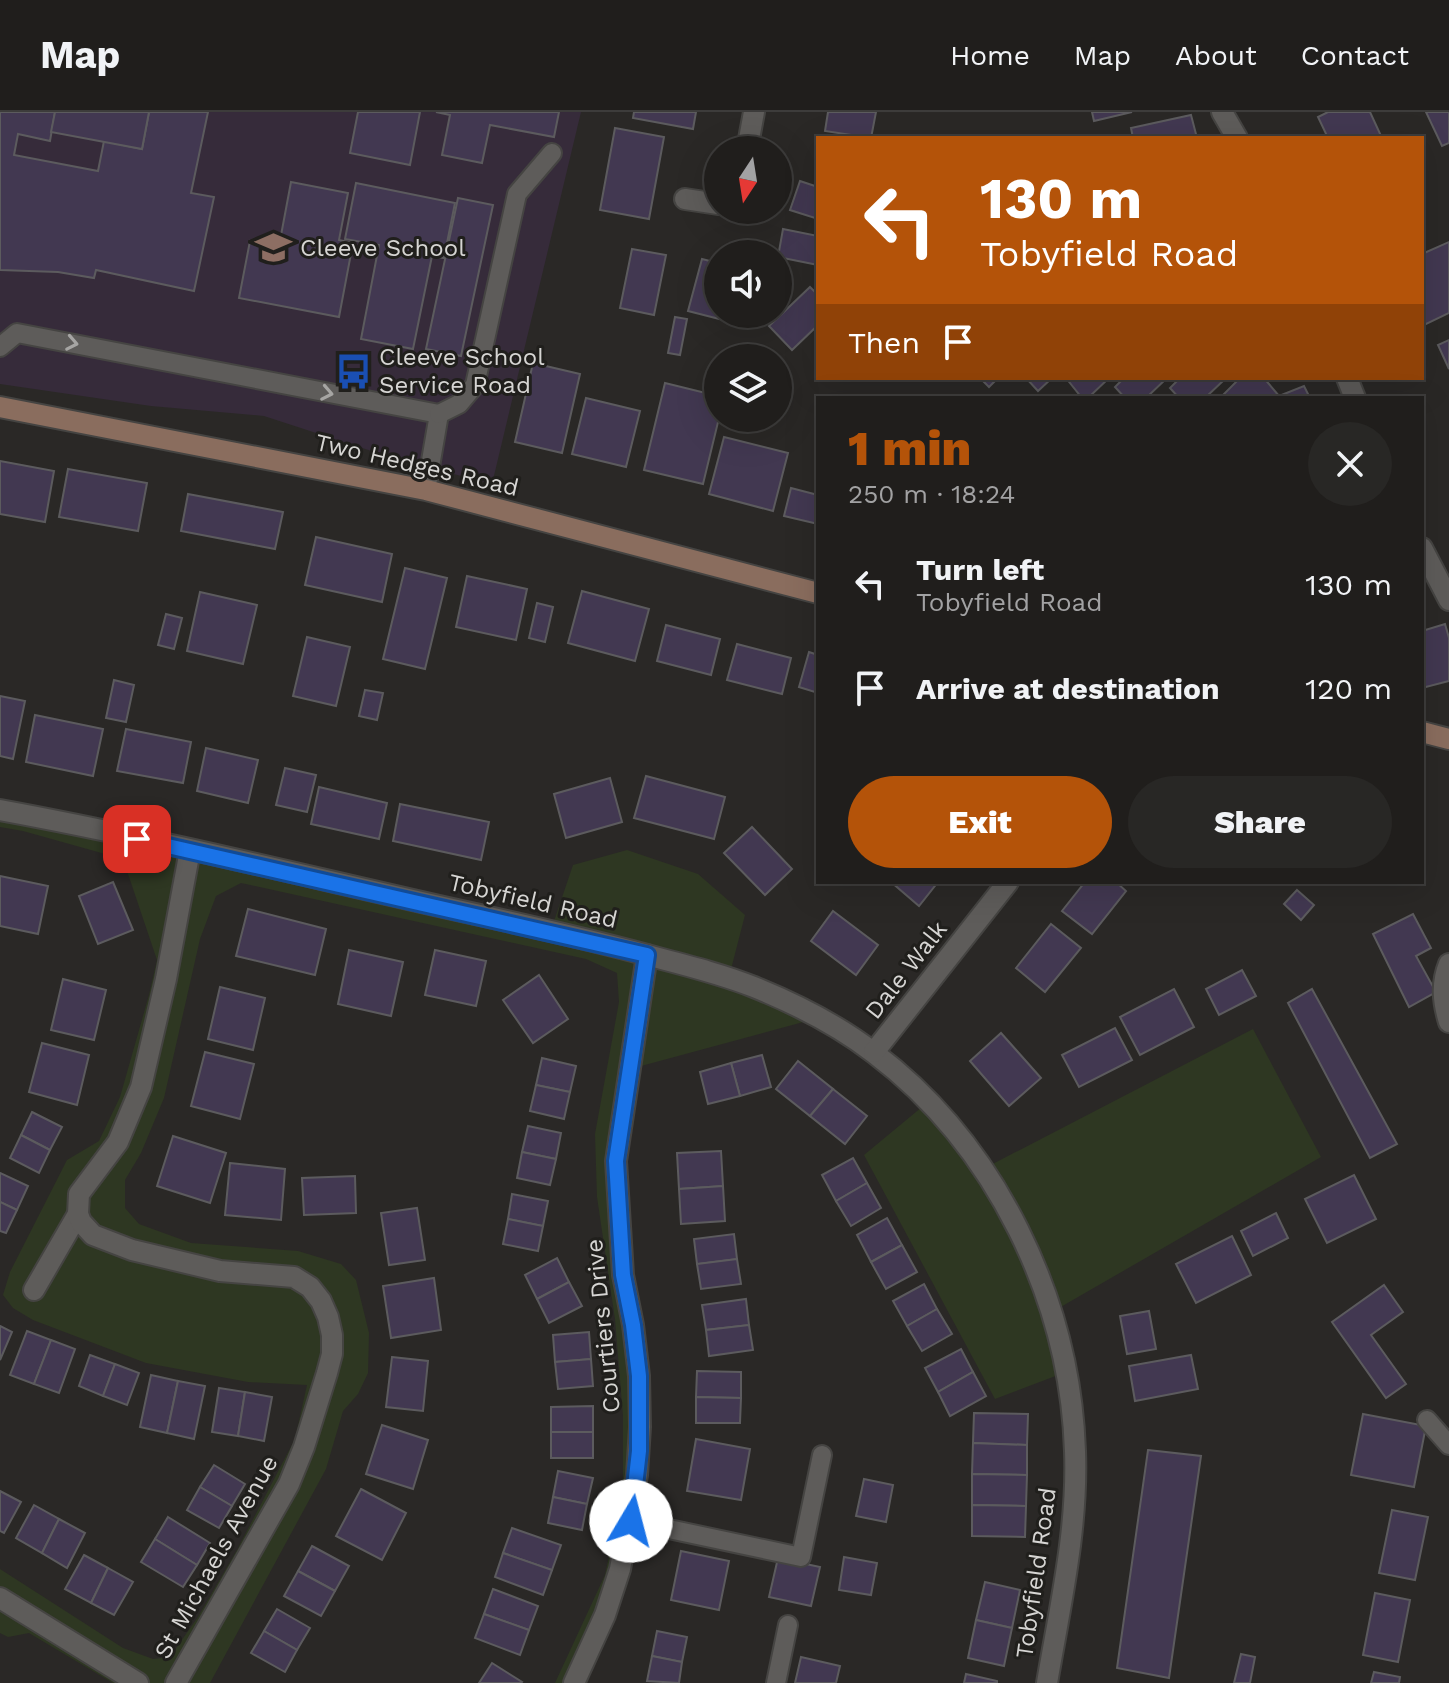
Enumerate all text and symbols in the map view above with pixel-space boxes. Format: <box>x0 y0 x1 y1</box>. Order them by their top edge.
text: Map <box>40 33 120 77</box>
text: Home <box>950 39 1030 72</box>
text: Map <box>1074 39 1131 72</box>
text: About <box>1175 39 1257 72</box>
text: Contact <box>1301 39 1409 72</box>
north arrow <box>704 136 792 224</box>
map controls <box>704 136 792 432</box>
text: 130 m <box>980 166 1142 232</box>
icon: left <box>848 168 952 272</box>
school or university icon: Cleeve School <box>255 229 293 267</box>
text: Tobyfield Road <box>980 233 1238 275</box>
place label: Cleeve School <box>300 234 466 262</box>
button: sound <box>704 240 792 328</box>
icon: arrive <box>936 320 980 364</box>
text: Then <box>848 325 920 360</box>
one-way arrow <box>65 334 78 351</box>
place label: Cleeve School Service Road <box>379 343 545 399</box>
button: layers <box>704 344 792 432</box>
bus stop icon: Cleeve School Service Road <box>334 352 372 390</box>
one-way arrow <box>320 383 334 400</box>
text: 1 min <box>848 420 971 477</box>
button: close <box>1308 422 1392 506</box>
street label: Two Hedges Road <box>313 428 521 502</box>
text: 250 m · 18:24 <box>848 479 1015 509</box>
text: Turn left <box>916 552 1044 587</box>
icon: left <box>848 562 892 606</box>
text: 130 m <box>1305 567 1392 602</box>
text: Tobyfield Road <box>916 587 1103 617</box>
icon: arrive <box>848 666 892 710</box>
text: Arrive at destination <box>916 671 1220 706</box>
text: 120 m <box>1305 671 1392 706</box>
button: Exit <box>848 776 1112 868</box>
button: Share <box>1128 776 1392 868</box>
pin <box>103 805 171 873</box>
icon: arrive <box>115 817 159 861</box>
street label: Tobyfield Road <box>446 868 620 934</box>
street label: Dale Walk <box>859 915 953 1024</box>
street label: Courtiers Drive <box>580 1238 626 1414</box>
street label: St Michaels Avenue <box>148 1450 284 1664</box>
position arrow <box>589 1479 673 1563</box>
street label: Tobyfield Road <box>1010 1486 1062 1660</box>

